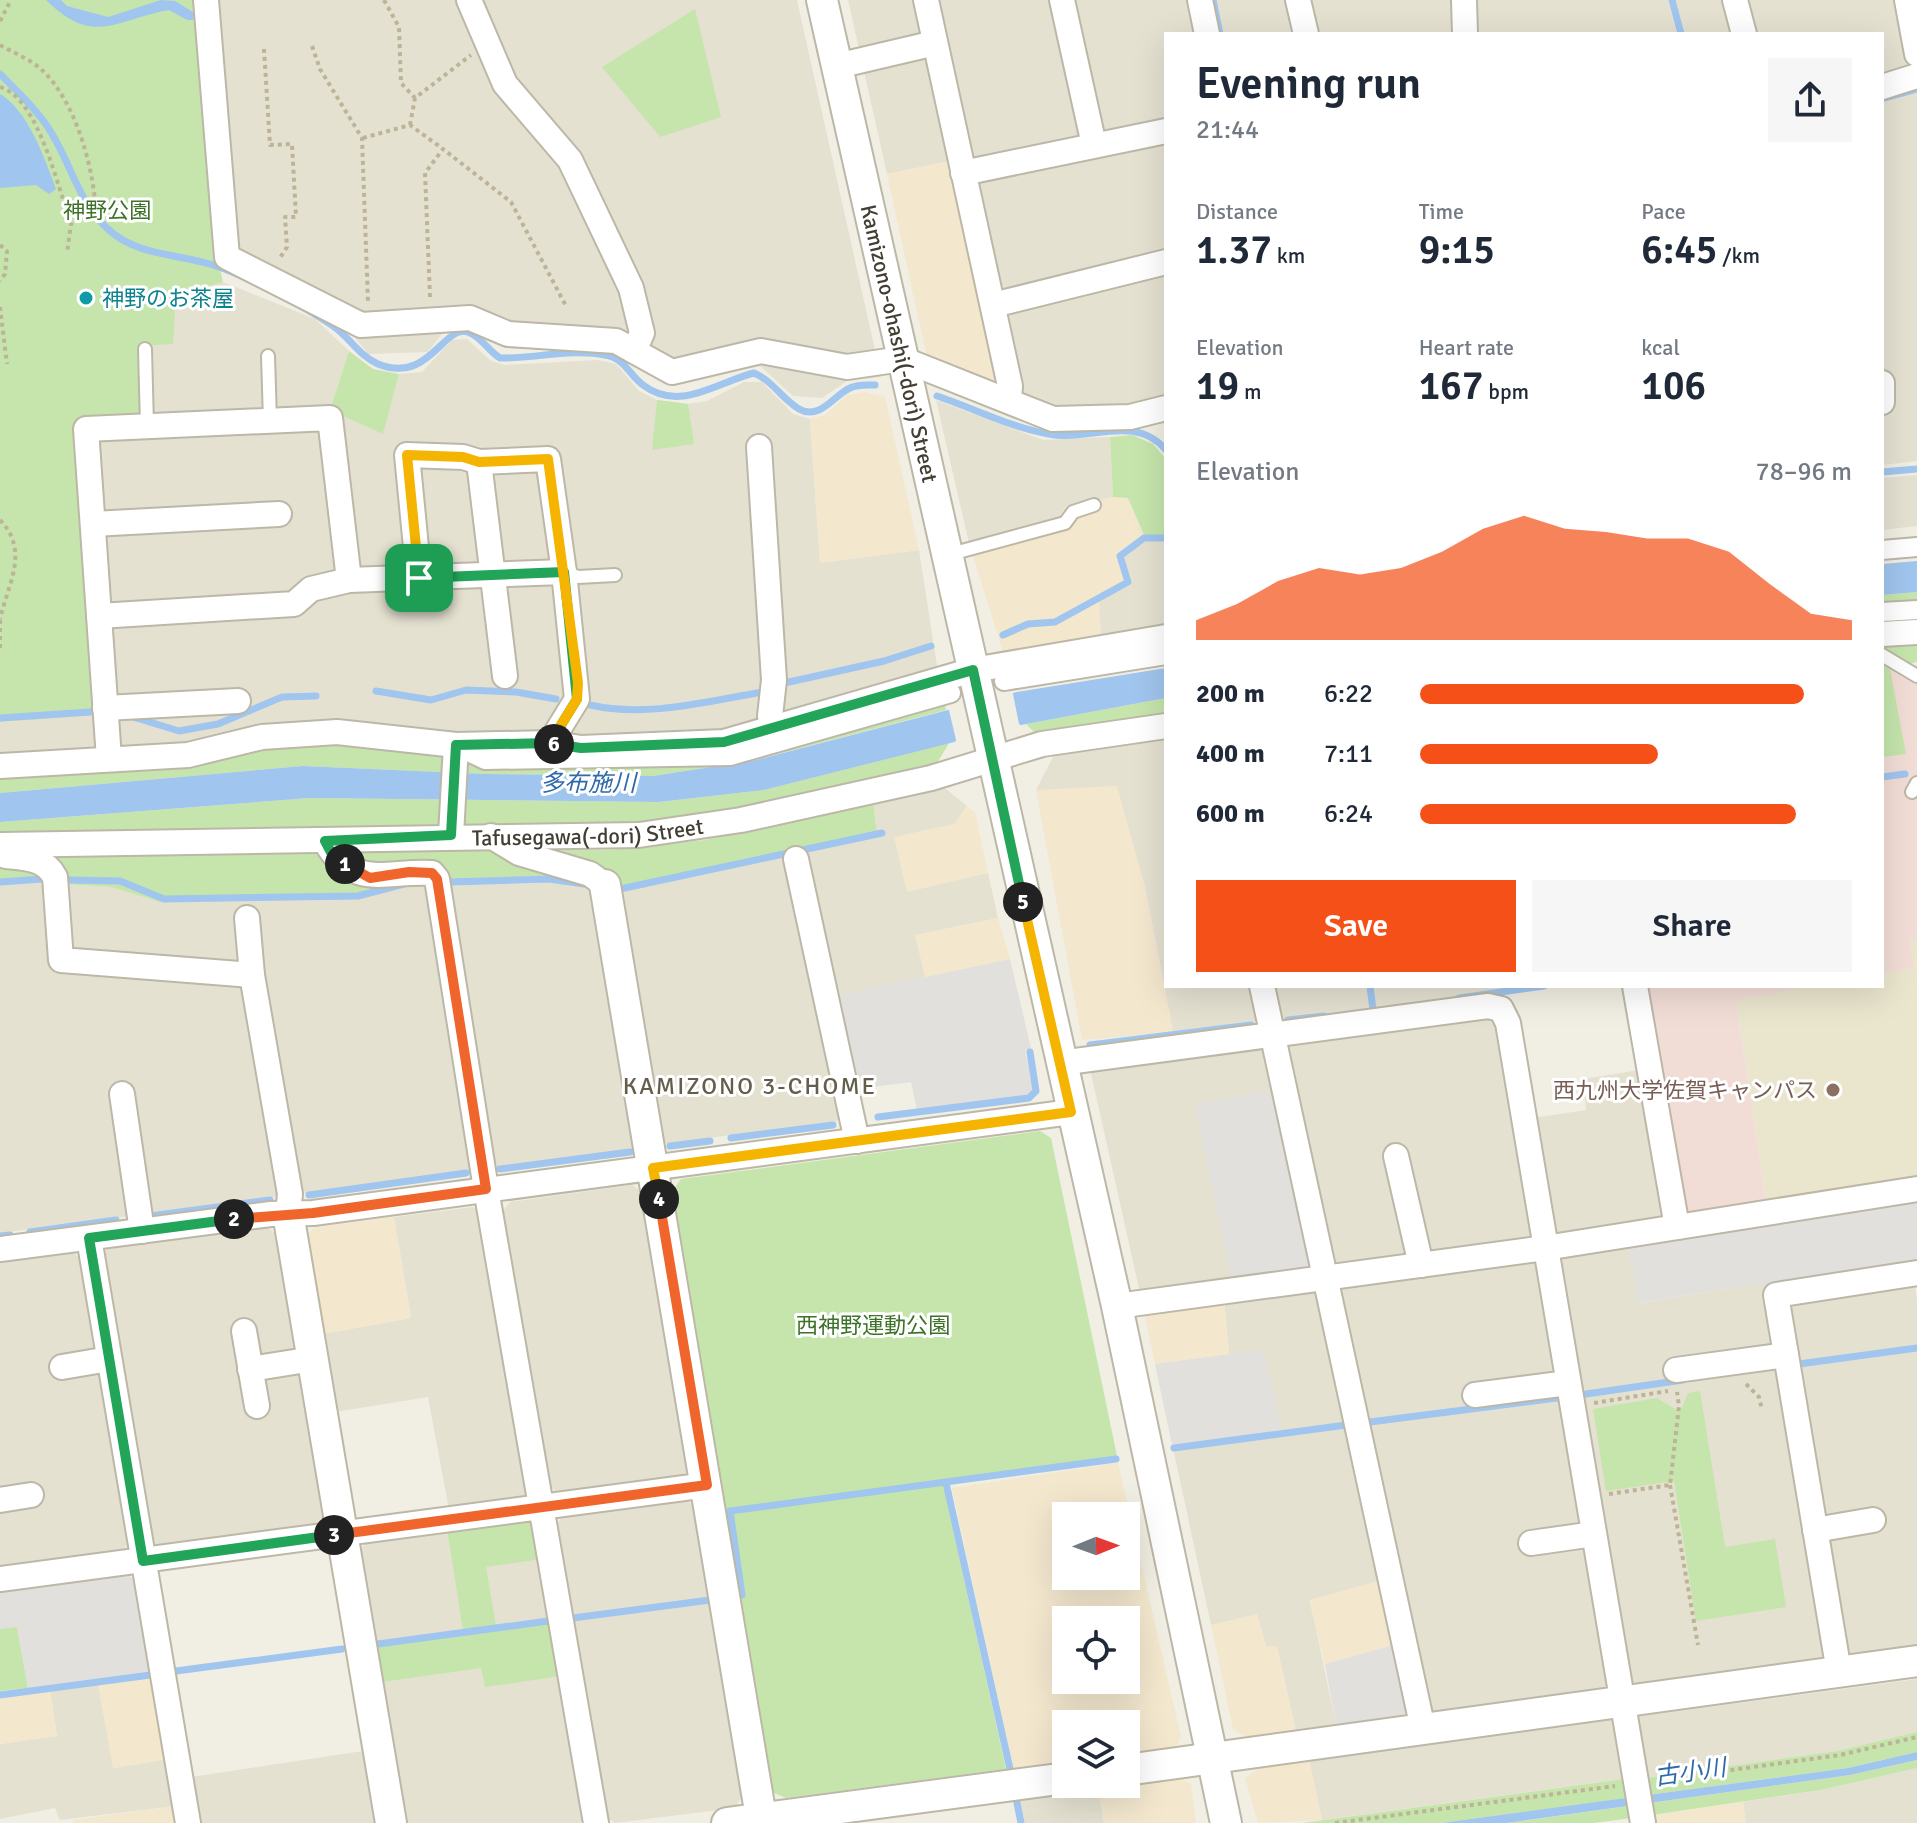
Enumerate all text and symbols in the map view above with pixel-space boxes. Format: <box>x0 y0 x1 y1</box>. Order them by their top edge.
text: Evening run <box>1196 57 1421 111</box>
button: share <box>1768 58 1852 142</box>
text: 21:44 <box>1196 114 1259 146</box>
park label: 神野公園 <box>63 197 151 224</box>
text: Distance <box>1196 198 1278 225</box>
text: Time <box>1419 198 1464 225</box>
text: Pace <box>1641 198 1686 225</box>
street label: Kamizono-ohashi(-dori) Street <box>855 202 944 485</box>
text: 1.37 <box>1196 225 1272 275</box>
text: 9:15 <box>1419 225 1495 275</box>
text: 6:45 <box>1641 225 1717 275</box>
text: km <box>1272 242 1305 269</box>
text: /km <box>1717 242 1760 269</box>
place label: 神野のお茶屋 <box>102 285 234 312</box>
marker: 神野のお茶屋 <box>77 289 95 307</box>
text: Elevation <box>1196 334 1284 361</box>
text: Heart rate <box>1419 334 1514 361</box>
text: kcal <box>1641 334 1680 361</box>
text: 19 <box>1196 361 1239 411</box>
text: 167 <box>1419 361 1483 411</box>
text: 106 <box>1641 361 1706 411</box>
text: m <box>1239 378 1262 405</box>
text: bpm <box>1483 378 1529 405</box>
text: Elevation <box>1196 456 1300 488</box>
text: 78–96 m <box>1756 456 1852 488</box>
pin <box>385 544 453 612</box>
icon: arrive <box>397 556 441 600</box>
text: 200 m <box>1196 678 1265 710</box>
text: 6:22 <box>1324 678 1373 710</box>
pin: 6 <box>534 724 574 764</box>
text: 6 <box>548 730 560 757</box>
text: 400 m <box>1196 738 1265 770</box>
text: 7:11 <box>1324 738 1373 770</box>
water label: 多布施川 <box>540 768 639 798</box>
text: 600 m <box>1196 798 1265 830</box>
text: 6:24 <box>1324 798 1373 830</box>
street label: Tafusegawa(-dori) Street <box>472 813 706 852</box>
pin: 1 <box>325 844 365 884</box>
text: 1 <box>339 850 351 877</box>
button: Save <box>1196 880 1516 972</box>
button: Share <box>1532 880 1852 972</box>
pin: 5 <box>1003 882 1043 922</box>
text: 5 <box>1017 888 1029 915</box>
district label: KAMIZONO 3-CHOME <box>623 1071 877 1101</box>
place label: 西九州大学佐賀キャンパス <box>1553 1077 1817 1104</box>
marker: 西九州大学佐賀キャンパス <box>1824 1081 1842 1099</box>
pin: 4 <box>639 1179 679 1219</box>
text: 4 <box>653 1185 665 1212</box>
pin: 2 <box>214 1199 254 1239</box>
text: 2 <box>228 1205 240 1232</box>
park label: 西神野運動公園 <box>796 1312 950 1339</box>
north arrow <box>1052 1502 1140 1590</box>
map controls <box>1052 1502 1140 1798</box>
pin: 3 <box>314 1515 354 1555</box>
text: 3 <box>328 1521 340 1548</box>
button: locate <box>1052 1606 1140 1694</box>
button: layers <box>1052 1710 1140 1798</box>
water label: 古小川 <box>1652 1752 1731 1792</box>

